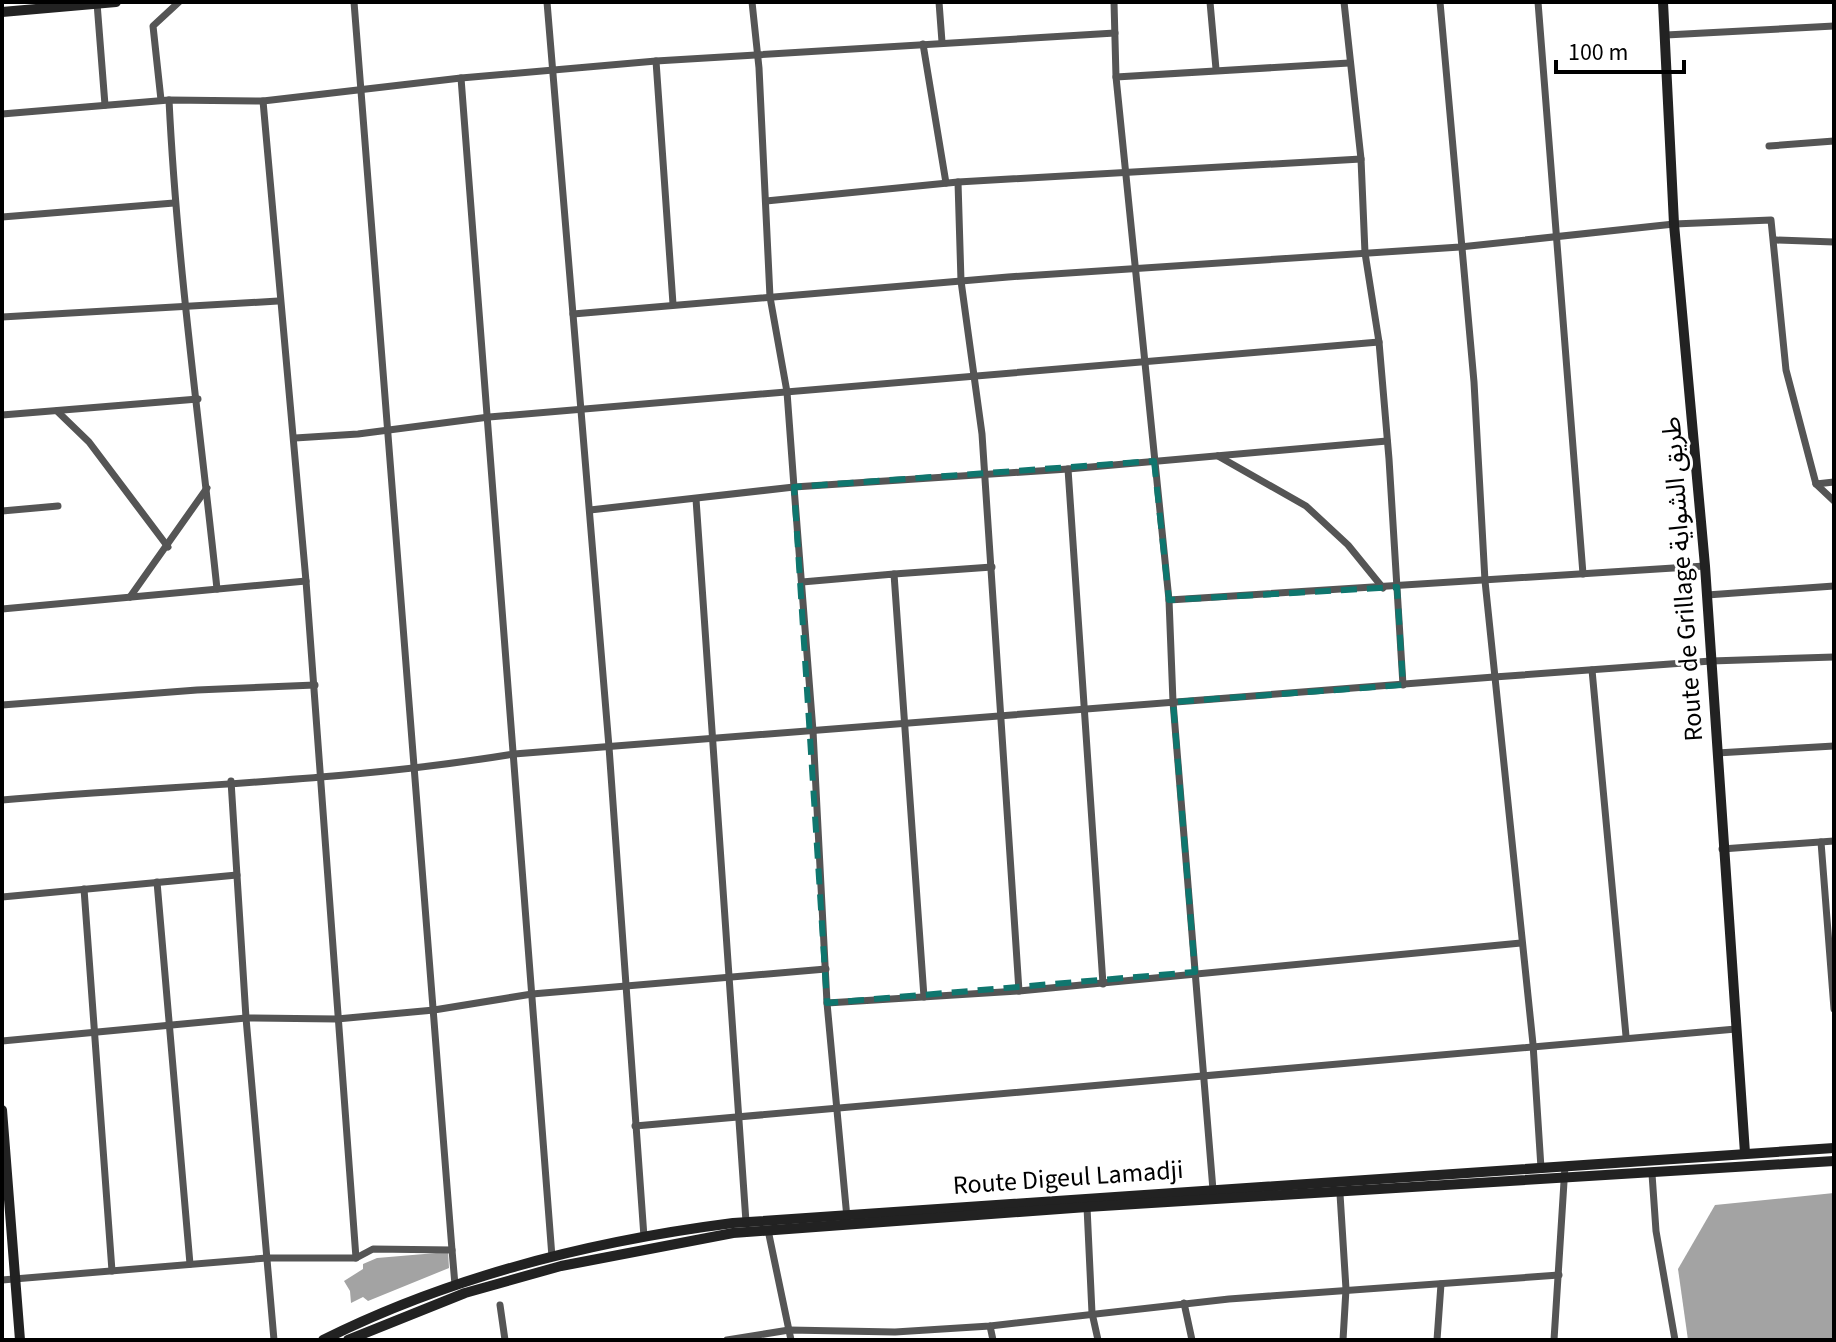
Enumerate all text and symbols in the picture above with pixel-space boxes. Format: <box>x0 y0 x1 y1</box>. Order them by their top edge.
scale bar <box>1556 24 1684 74</box>
text: 100 m <box>1568 35 1628 70</box>
street label: Route de Grillage طريق الشواية <box>1653 415 1712 743</box>
street label: Route Digeul Lamadji <box>952 1151 1185 1204</box>

